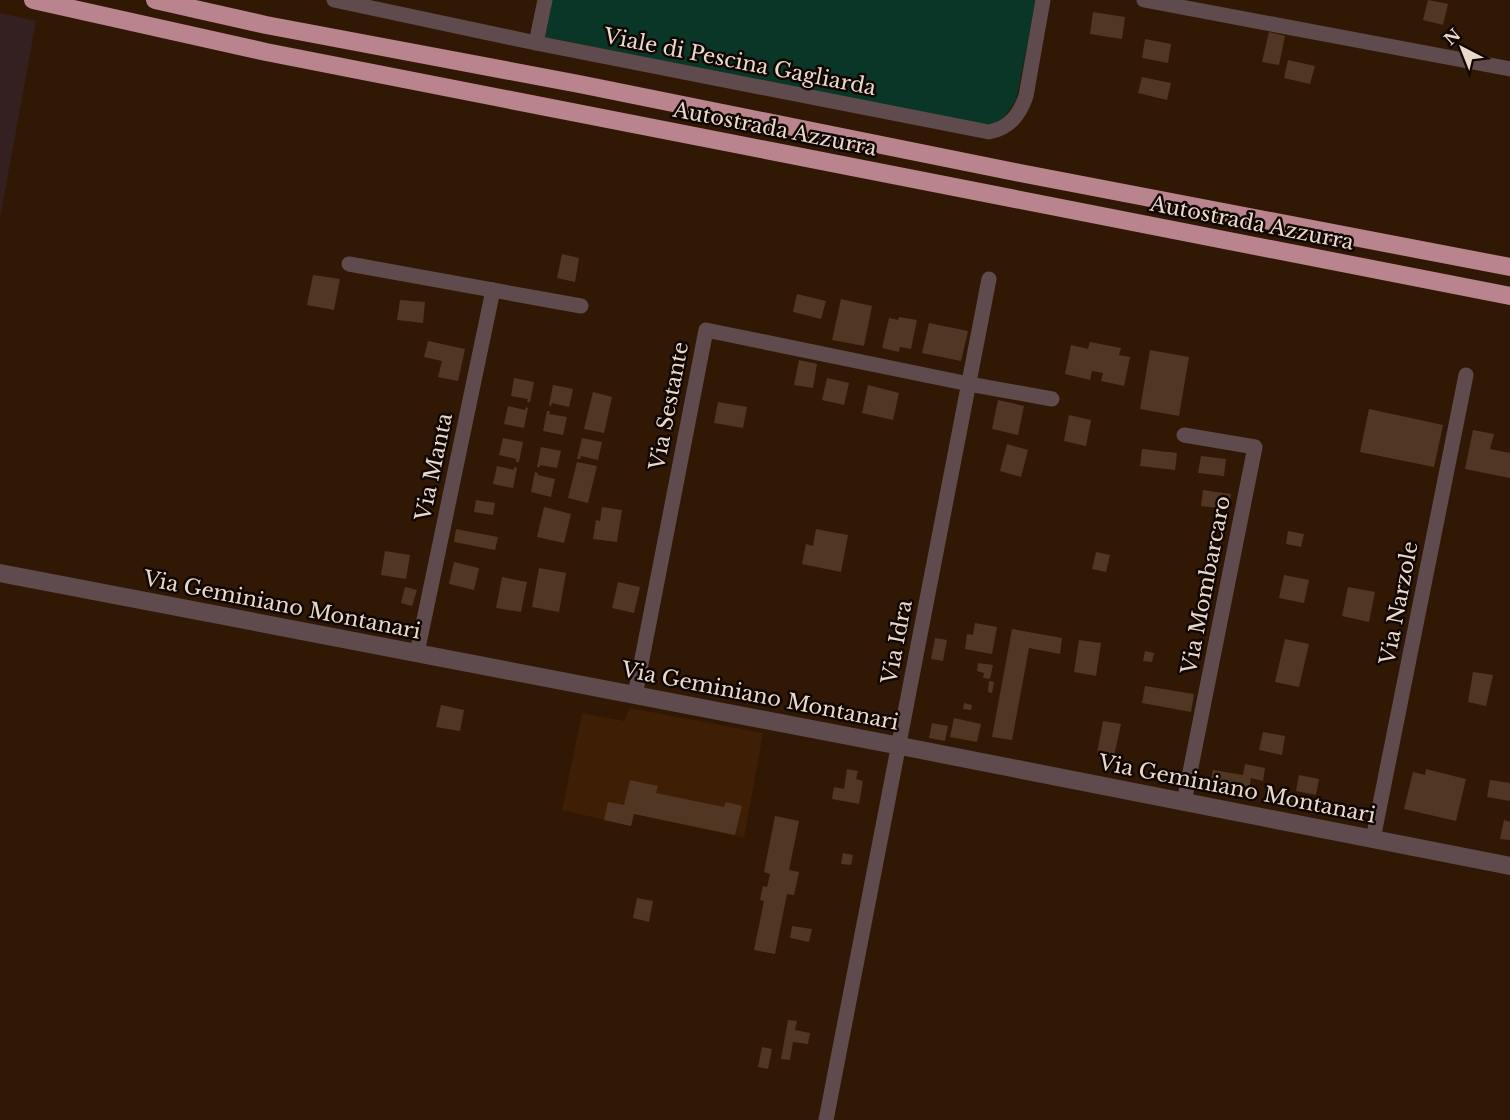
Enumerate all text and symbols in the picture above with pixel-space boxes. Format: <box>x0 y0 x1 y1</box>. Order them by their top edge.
north arrow <box>1432 18 1492 78</box>
street label: Viale di Pescina Gagliarda <box>601 23 879 101</box>
text: N <box>1440 24 1464 49</box>
street label: Autostrada Azzurra <box>670 96 879 162</box>
street label: Autostrada Azzurra <box>1147 190 1356 256</box>
street label: Via Sestante <box>644 340 694 473</box>
street label: Via Manta <box>410 410 458 524</box>
street label: Via Mombarcaro <box>1176 494 1236 677</box>
street label: Via Narzole <box>1374 539 1424 668</box>
street label: Via Geminiano Montanari <box>140 565 423 645</box>
street label: Via Idra <box>876 598 918 687</box>
street label: Via Geminiano Montanari <box>618 656 901 736</box>
street label: Via Geminiano Montanari <box>1095 749 1378 829</box>

